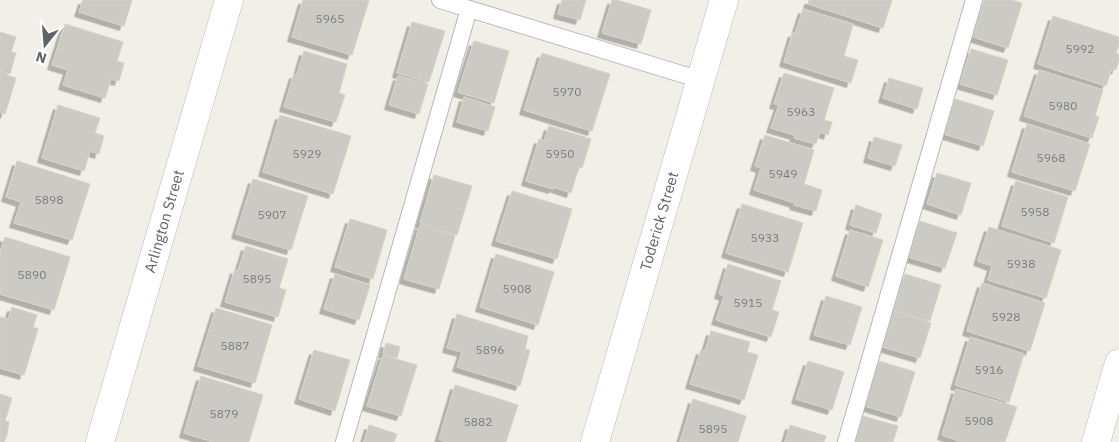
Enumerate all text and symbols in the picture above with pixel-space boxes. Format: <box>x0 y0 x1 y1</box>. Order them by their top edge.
house number: 5965 <box>316 11 344 26</box>
north arrow <box>20 20 70 70</box>
house number: 5992 <box>1066 41 1094 56</box>
text: N <box>34 47 49 68</box>
house number: 5970 <box>553 84 581 99</box>
house number: 5980 <box>1049 98 1077 113</box>
house number: 5963 <box>787 104 815 119</box>
house number: 5929 <box>293 146 321 161</box>
house number: 5950 <box>546 146 574 161</box>
house number: 5968 <box>1037 150 1065 165</box>
house number: 5949 <box>769 166 797 181</box>
street label: Arlington Street <box>140 167 188 275</box>
street label: Toderick Street <box>635 169 682 273</box>
house number: 5898 <box>35 192 63 207</box>
house number: 5958 <box>1021 204 1049 219</box>
house number: 5907 <box>258 207 286 222</box>
house number: 5933 <box>751 230 779 245</box>
house number: 5938 <box>1007 256 1035 271</box>
house number: 5890 <box>18 267 46 282</box>
house number: 5895 <box>243 271 271 286</box>
house number: 5908 <box>503 281 531 296</box>
house number: 5915 <box>734 295 762 310</box>
house number: 5928 <box>992 309 1020 324</box>
house number: 5887 <box>221 338 249 353</box>
house number: 5896 <box>476 342 504 357</box>
house number: 5916 <box>975 362 1003 377</box>
house number: 5879 <box>210 406 238 421</box>
house number: 5908 <box>965 413 993 428</box>
house number: 5882 <box>464 414 492 429</box>
house number: 5895 <box>699 421 727 436</box>

